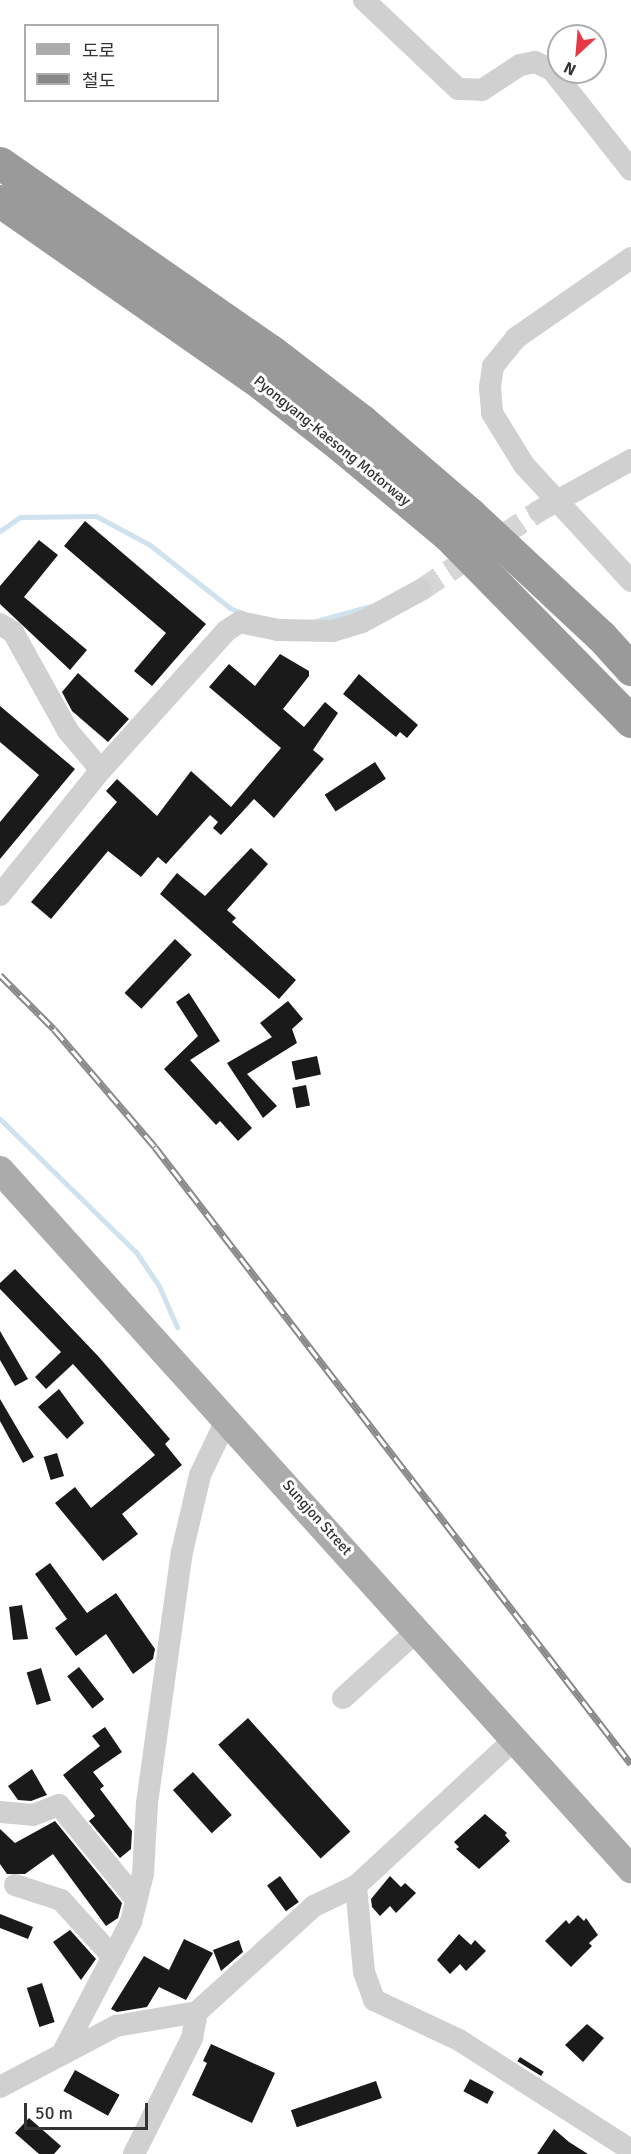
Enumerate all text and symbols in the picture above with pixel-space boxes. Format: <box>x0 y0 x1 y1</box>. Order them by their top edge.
legend <box>24 24 219 102</box>
north arrow <box>547 24 607 84</box>
text: 도로 <box>82 40 115 62</box>
text: N <box>561 57 579 80</box>
text: 철도 <box>82 70 115 92</box>
street label: Pyongyang-Kaesong Motorway <box>250 372 414 510</box>
street label: Sungjon Street <box>278 1477 356 1559</box>
scale bar <box>27 2091 152 2129</box>
text: 50 m <box>35 2102 73 2124</box>

